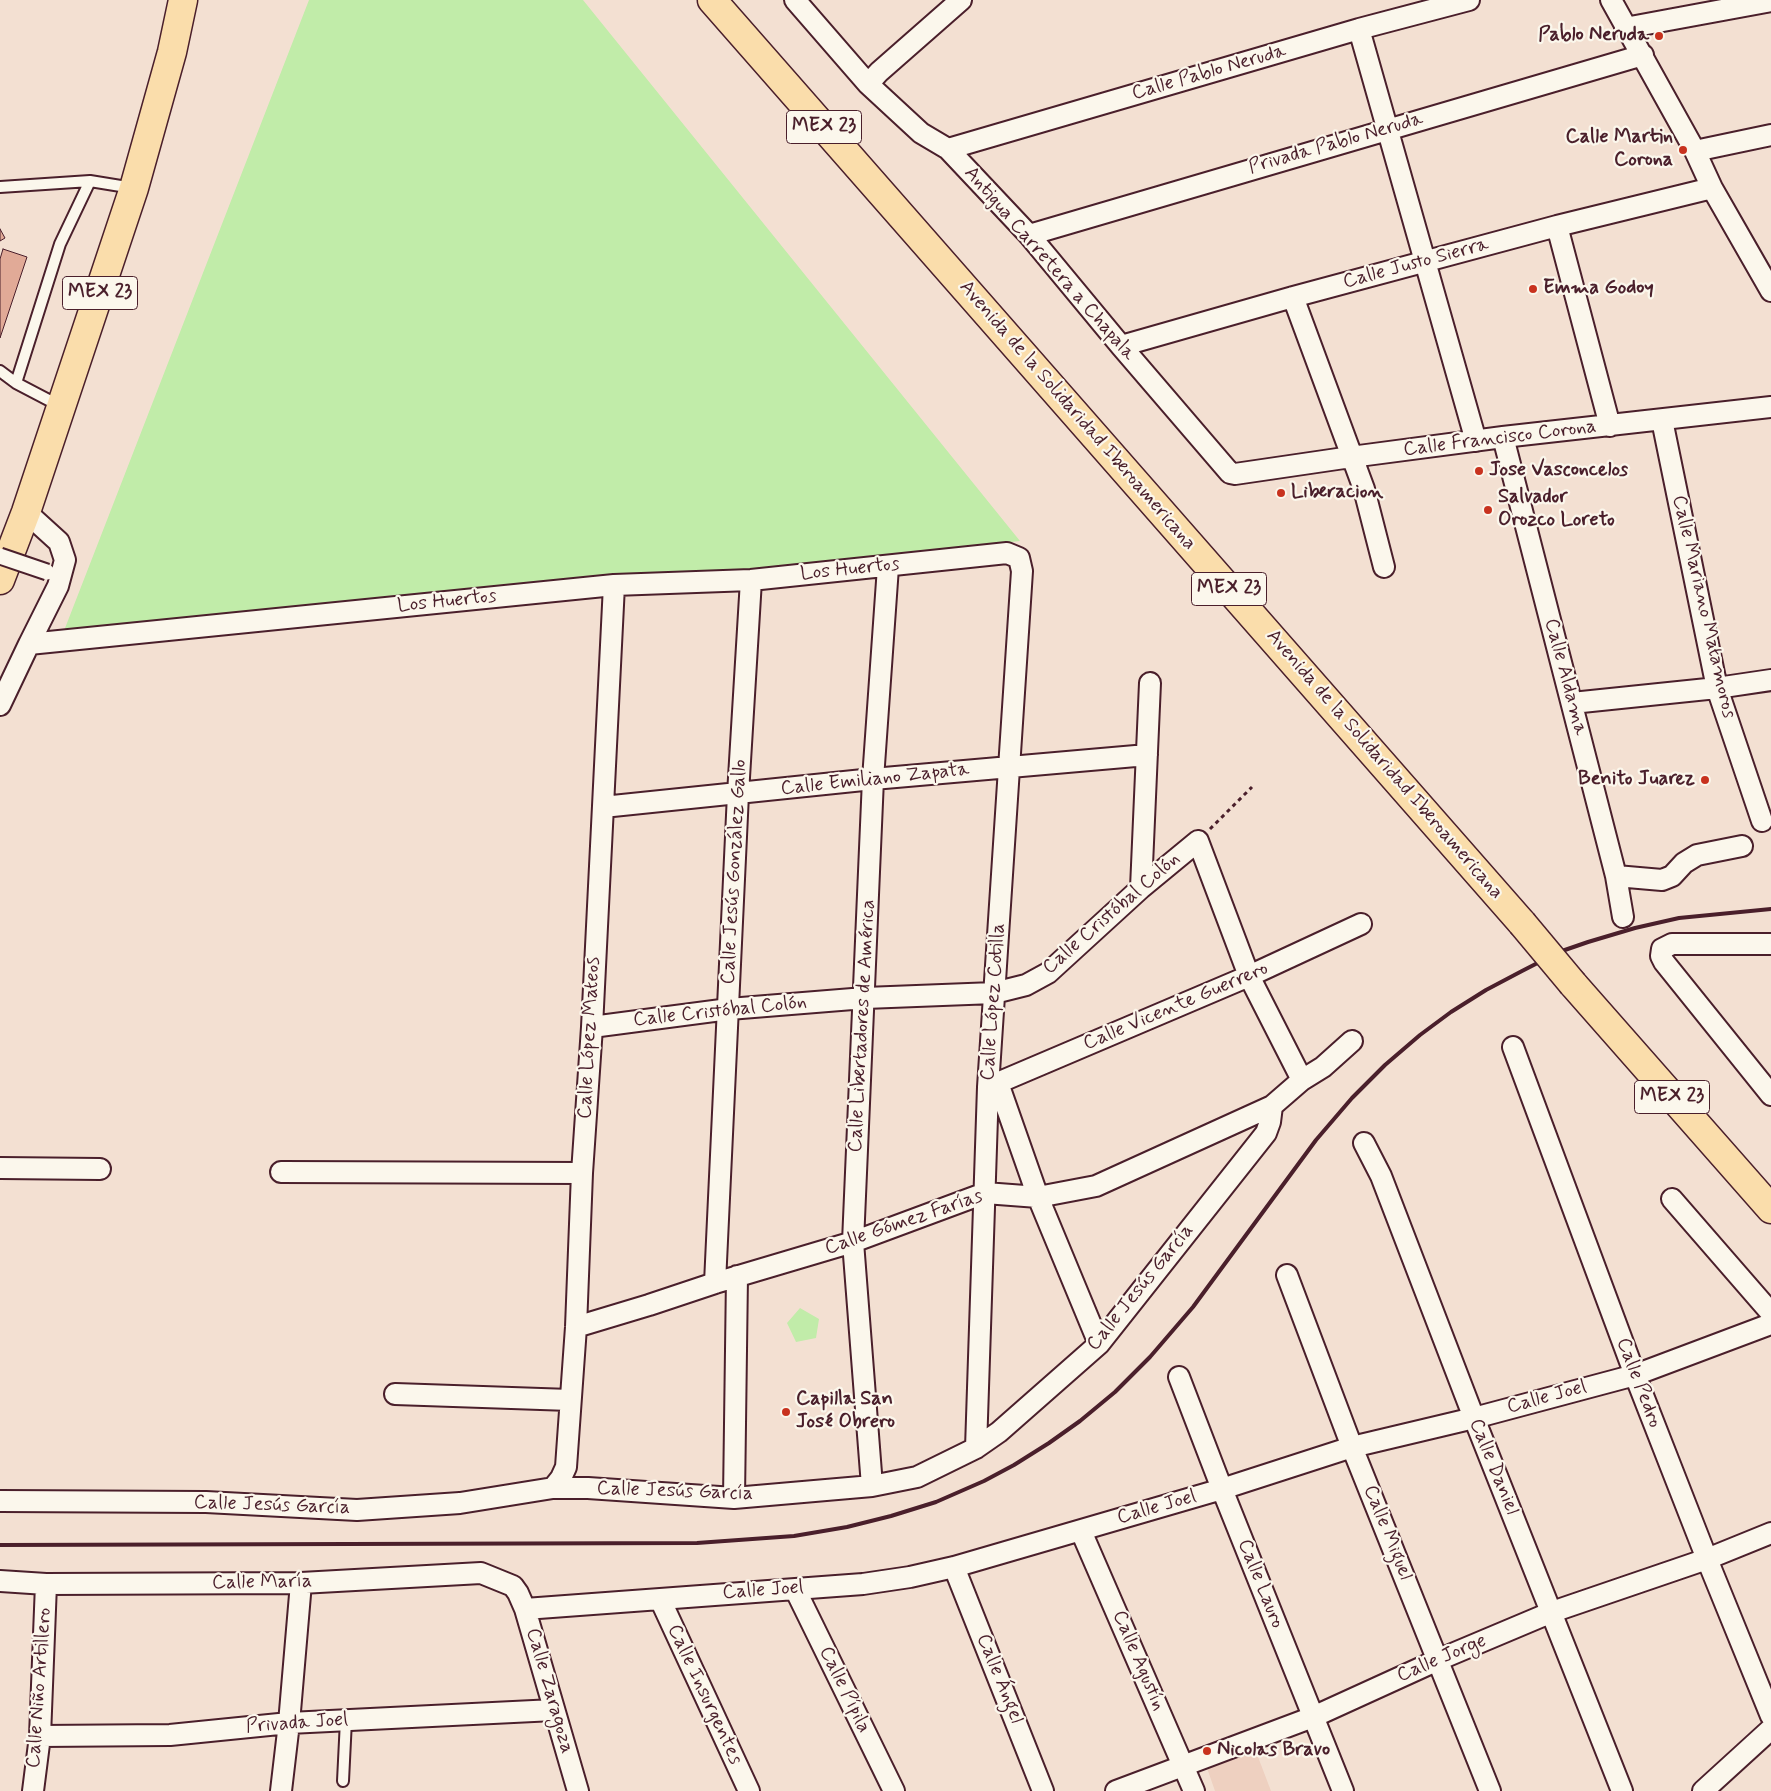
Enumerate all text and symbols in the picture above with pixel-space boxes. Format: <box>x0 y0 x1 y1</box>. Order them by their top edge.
place label: Pablo Neruda <box>1538 24 1649 48</box>
marker: Pablo Neruda <box>1653 30 1665 42</box>
street label: Calle Pablo Neruda <box>1129 40 1289 106</box>
street label: Privada Pablo Neruda <box>1246 108 1426 180</box>
road number: MEX 23 <box>786 110 862 144</box>
place label: Calle Martin Corona <box>1566 126 1673 173</box>
marker: Calle Martin Corona <box>1677 144 1689 156</box>
street label: Antigua Carretera a Chapala <box>958 162 1140 366</box>
street label: Calle Justo Sierra <box>1341 233 1491 295</box>
road number: MEX 23 <box>62 276 138 310</box>
street label: Avenida de la Solidaridad Iberoamericana <box>953 276 1201 556</box>
place label: Emma Godoy <box>1543 277 1654 301</box>
marker: Emma Godoy <box>1527 283 1539 295</box>
street label: Calle Francisco Corona <box>1402 415 1598 463</box>
place label: Jose Vasconcelos <box>1489 459 1628 483</box>
marker: Jose Vasconcelos <box>1473 465 1485 477</box>
place label: Liberacion <box>1291 481 1383 505</box>
place label: Salvador Orozco Loreto <box>1498 486 1615 533</box>
marker: Liberacion <box>1275 487 1287 499</box>
street label: Calle Mariano Matamoros <box>1666 493 1740 721</box>
marker: Salvador Orozco Loreto <box>1482 504 1494 516</box>
street label: Los Huertos <box>799 553 901 587</box>
road number: MEX 23 <box>1192 572 1266 606</box>
street label: Los Huertos <box>396 585 498 619</box>
street label: Calle Aldama <box>1538 616 1592 738</box>
street label: Avenida de la Solidaridad Iberoamericana <box>1260 625 1508 905</box>
street label: Calle Emiliano Zapata <box>779 758 971 802</box>
street label: Calle Jesús González Gallo <box>717 759 753 985</box>
place label: Benito Juarez <box>1578 768 1695 792</box>
marker: Benito Juarez <box>1699 774 1711 786</box>
street label: Calle Cristóbal Colón <box>1038 848 1186 980</box>
street label: Calle Libertadores de América <box>844 899 882 1153</box>
street label: Calle López Cotilla <box>977 922 1011 1082</box>
street label: Calle López Mateos <box>574 956 606 1120</box>
street label: Calle Vicente Guerrero <box>1080 957 1272 1057</box>
street label: Calle Cristóbal Colón <box>632 991 808 1033</box>
road number: MEX 23 <box>1634 1080 1710 1114</box>
street label: Calle Gómez Farías <box>822 1185 986 1261</box>
street label: Calle Jesús García <box>1082 1220 1200 1356</box>
street label: Calle Pedro <box>1610 1335 1666 1431</box>
street label: Calle Joel <box>1505 1376 1589 1420</box>
place label: Capilla San José Obrero <box>796 1388 895 1435</box>
marker: Capilla San José Obrero <box>780 1406 792 1418</box>
street label: Calle Daniel <box>1463 1415 1523 1519</box>
street label: Calle Jesús García <box>596 1477 754 1507</box>
street label: Calle Miguel <box>1357 1482 1417 1584</box>
street label: Calle Joel <box>1115 1485 1199 1531</box>
street label: Calle Jesús García <box>193 1491 351 1521</box>
street label: Calle Lauro <box>1231 1536 1289 1632</box>
street label: Calle María <box>212 1570 312 1596</box>
street label: Calle Joel <box>722 1576 804 1606</box>
street label: Calle Niño Artillero <box>22 1607 58 1769</box>
street label: Calle Agustín <box>1106 1607 1170 1715</box>
street label: Calle Insurgentes <box>661 1621 747 1769</box>
street label: Calle Zaragoza <box>520 1625 578 1757</box>
street label: Calle Jorge <box>1394 1629 1490 1689</box>
street label: Calle Ángel <box>970 1631 1028 1727</box>
street label: Calle Pípila <box>813 1643 875 1737</box>
street label: Privada Joel <box>245 1708 349 1740</box>
place label: Nicolas Bravo <box>1217 1739 1330 1763</box>
marker: Nicolas Bravo <box>1201 1745 1213 1757</box>

